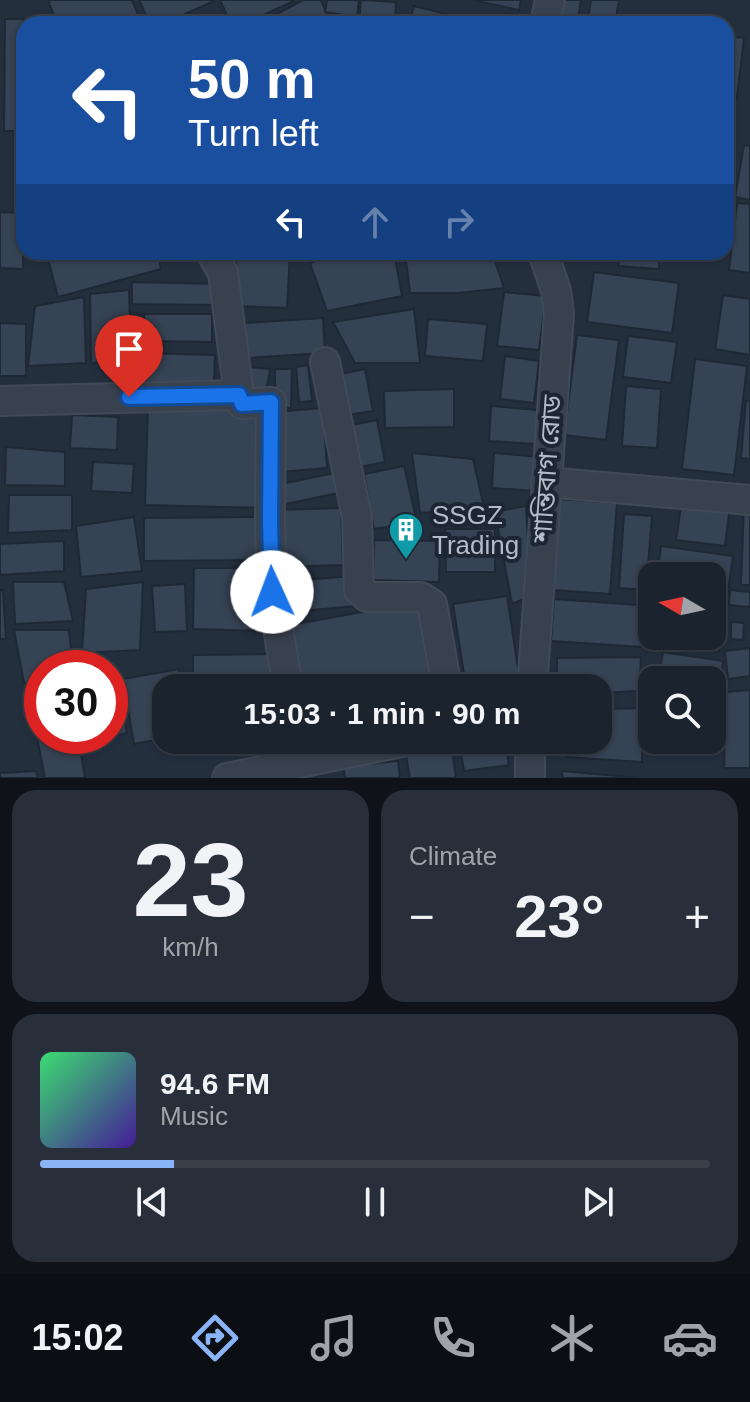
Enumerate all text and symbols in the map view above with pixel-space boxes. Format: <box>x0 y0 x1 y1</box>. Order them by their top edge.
text: 50 m <box>188 47 316 110</box>
icon: left <box>56 48 160 152</box>
text: Turn left <box>188 113 319 154</box>
icon: left <box>269 200 313 244</box>
icon: ahead <box>353 200 397 244</box>
icon: right <box>437 200 481 244</box>
pin <box>95 315 163 397</box>
icon: arrive <box>107 327 151 371</box>
street label: শান্তিবাগ রোড <box>527 394 567 545</box>
place label: SSGZ Trading <box>432 500 519 560</box>
building icon: SSGZ Trading <box>387 511 425 561</box>
position arrow <box>230 550 314 634</box>
north arrow <box>638 562 726 650</box>
map controls <box>638 562 726 754</box>
speed limit sign: 30 <box>24 650 128 754</box>
button: search <box>638 666 726 754</box>
text: 15:03 · 1 min · 90 m <box>244 697 520 730</box>
text: 23 <box>133 822 248 938</box>
text: Climate <box>409 841 497 871</box>
text: 23° <box>514 883 605 950</box>
text: − <box>409 892 435 941</box>
text: + <box>684 892 710 941</box>
text: km/h <box>162 932 219 962</box>
text: 94.6 FM <box>160 1067 270 1100</box>
text: Music <box>160 1101 228 1131</box>
icon: previous <box>130 1180 174 1224</box>
icon: pause <box>353 1180 397 1224</box>
icon: next <box>576 1180 620 1224</box>
icon: directions <box>187 1310 243 1366</box>
icon: music <box>306 1310 362 1366</box>
icon: phone <box>425 1310 481 1366</box>
icon: climate <box>544 1310 600 1366</box>
icon: car <box>662 1310 718 1366</box>
text: 15:02 <box>31 1317 124 1358</box>

